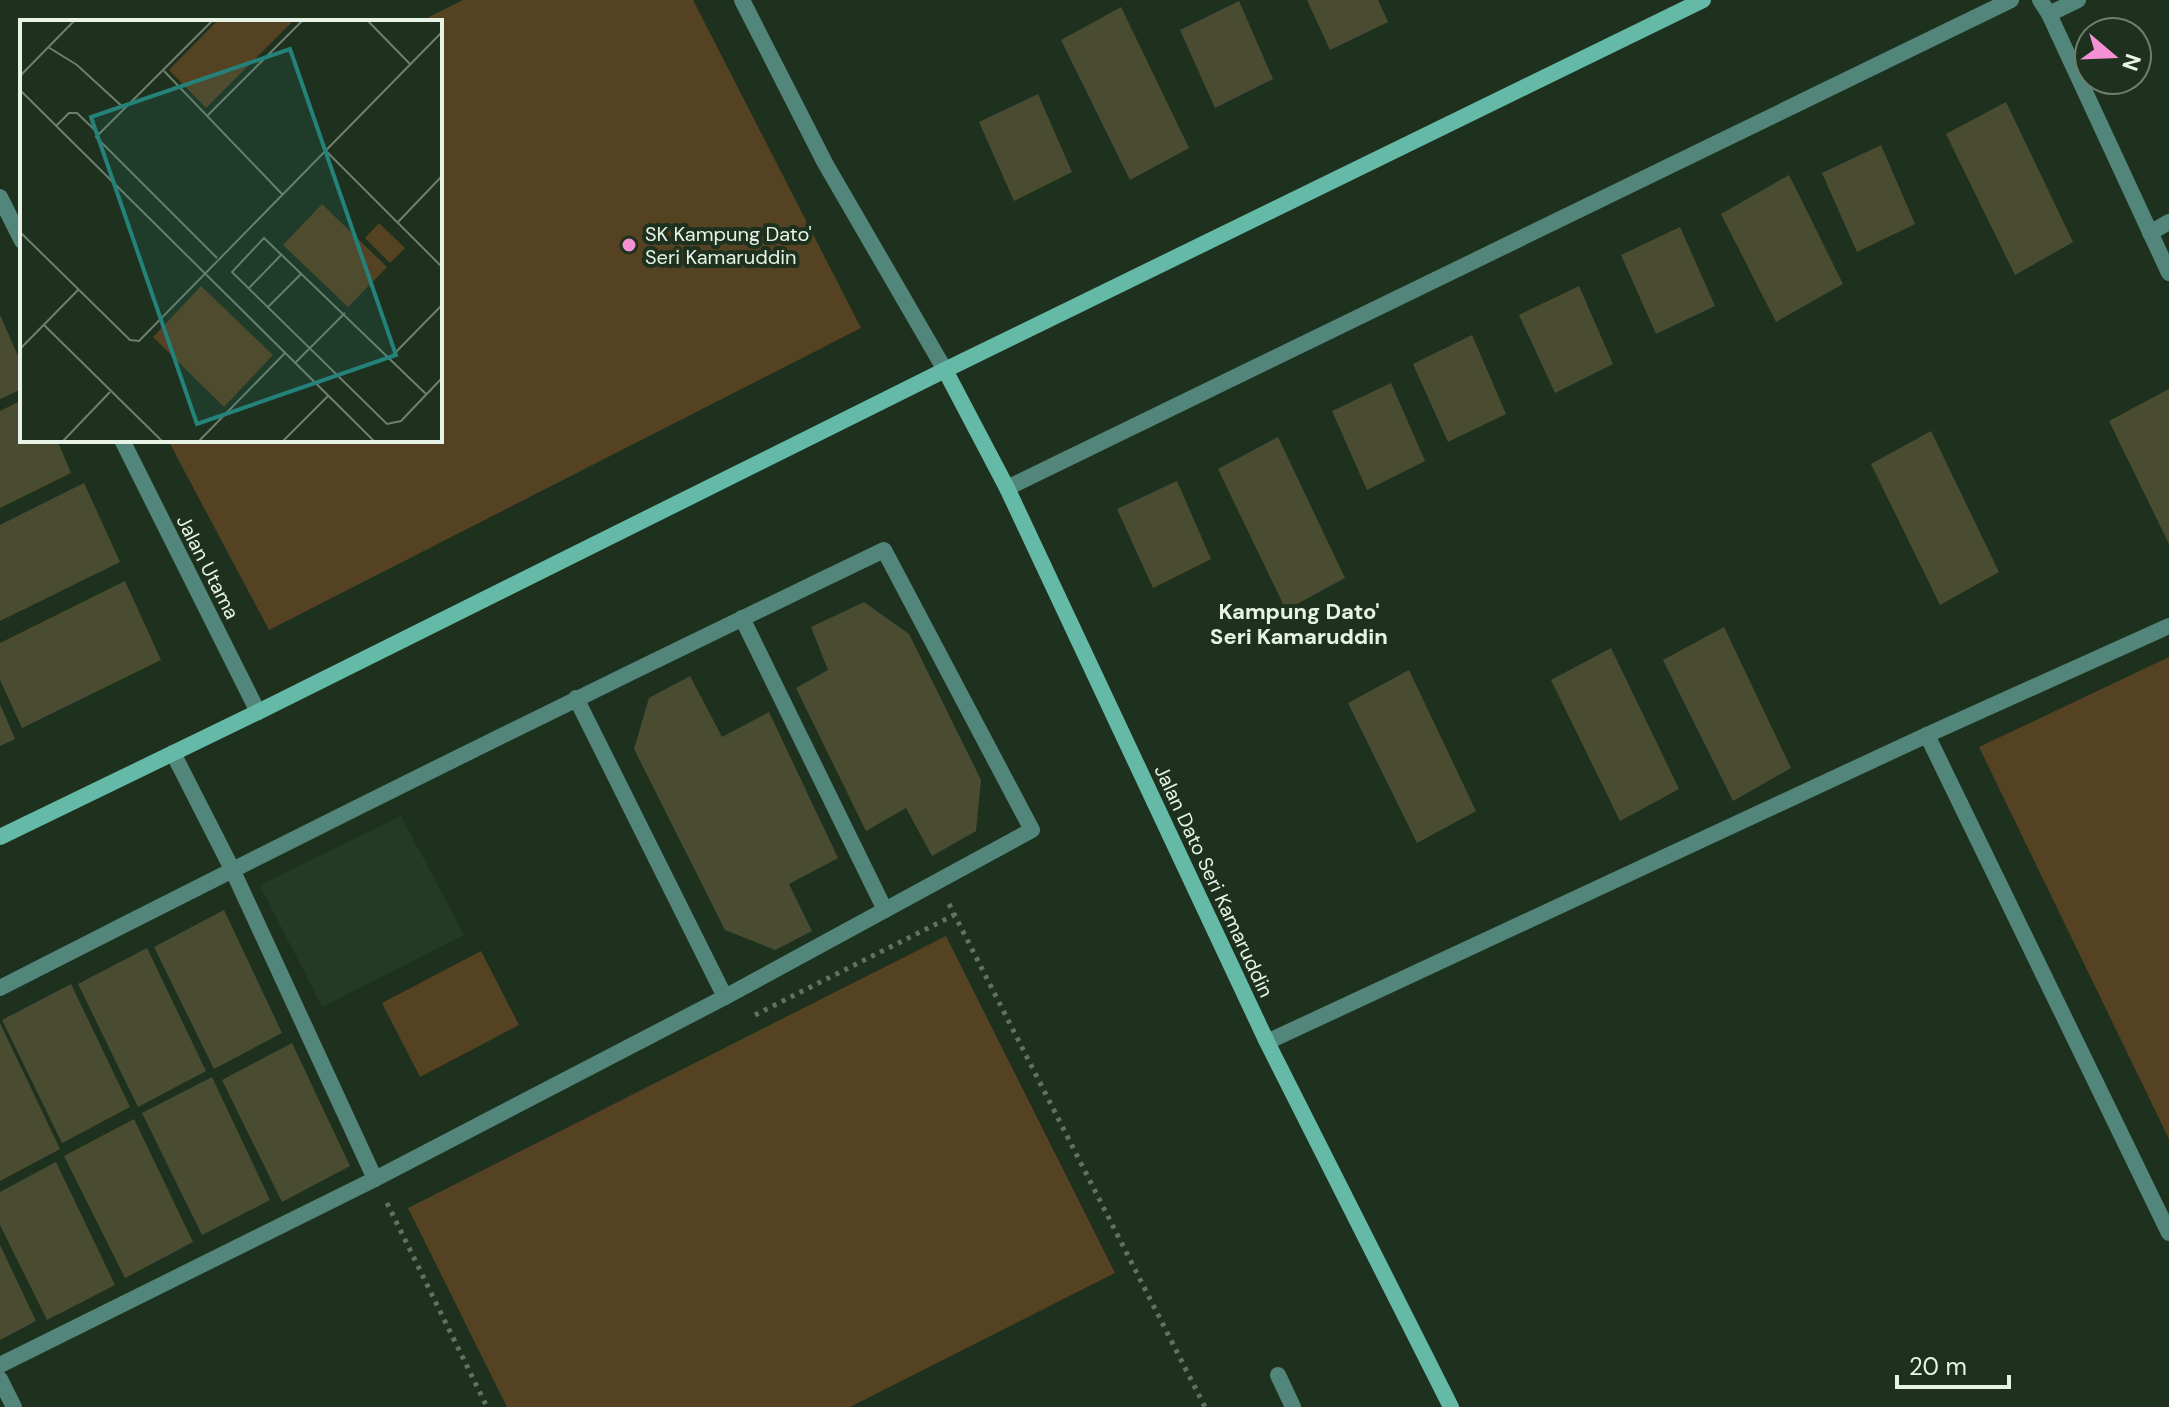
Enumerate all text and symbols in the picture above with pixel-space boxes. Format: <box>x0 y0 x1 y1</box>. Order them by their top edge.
north arrow <box>2073 16 2153 96</box>
inset map <box>20 20 442 442</box>
text: N <box>2115 50 2148 75</box>
place label: SK Kampung Dato' Seri Kamaruddin <box>645 221 812 270</box>
marker: SK Kampung Dato' Seri Kamaruddin <box>620 236 638 254</box>
street label: Jalan Utama <box>171 511 245 623</box>
district label: Kampung Dato' Seri Kamaruddin <box>1210 597 1388 651</box>
street label: Jalan Dato Seri Kamaruddin <box>1149 761 1279 1001</box>
scale bar <box>1897 1339 2009 1389</box>
text: 20 m <box>1909 1351 1967 1382</box>

